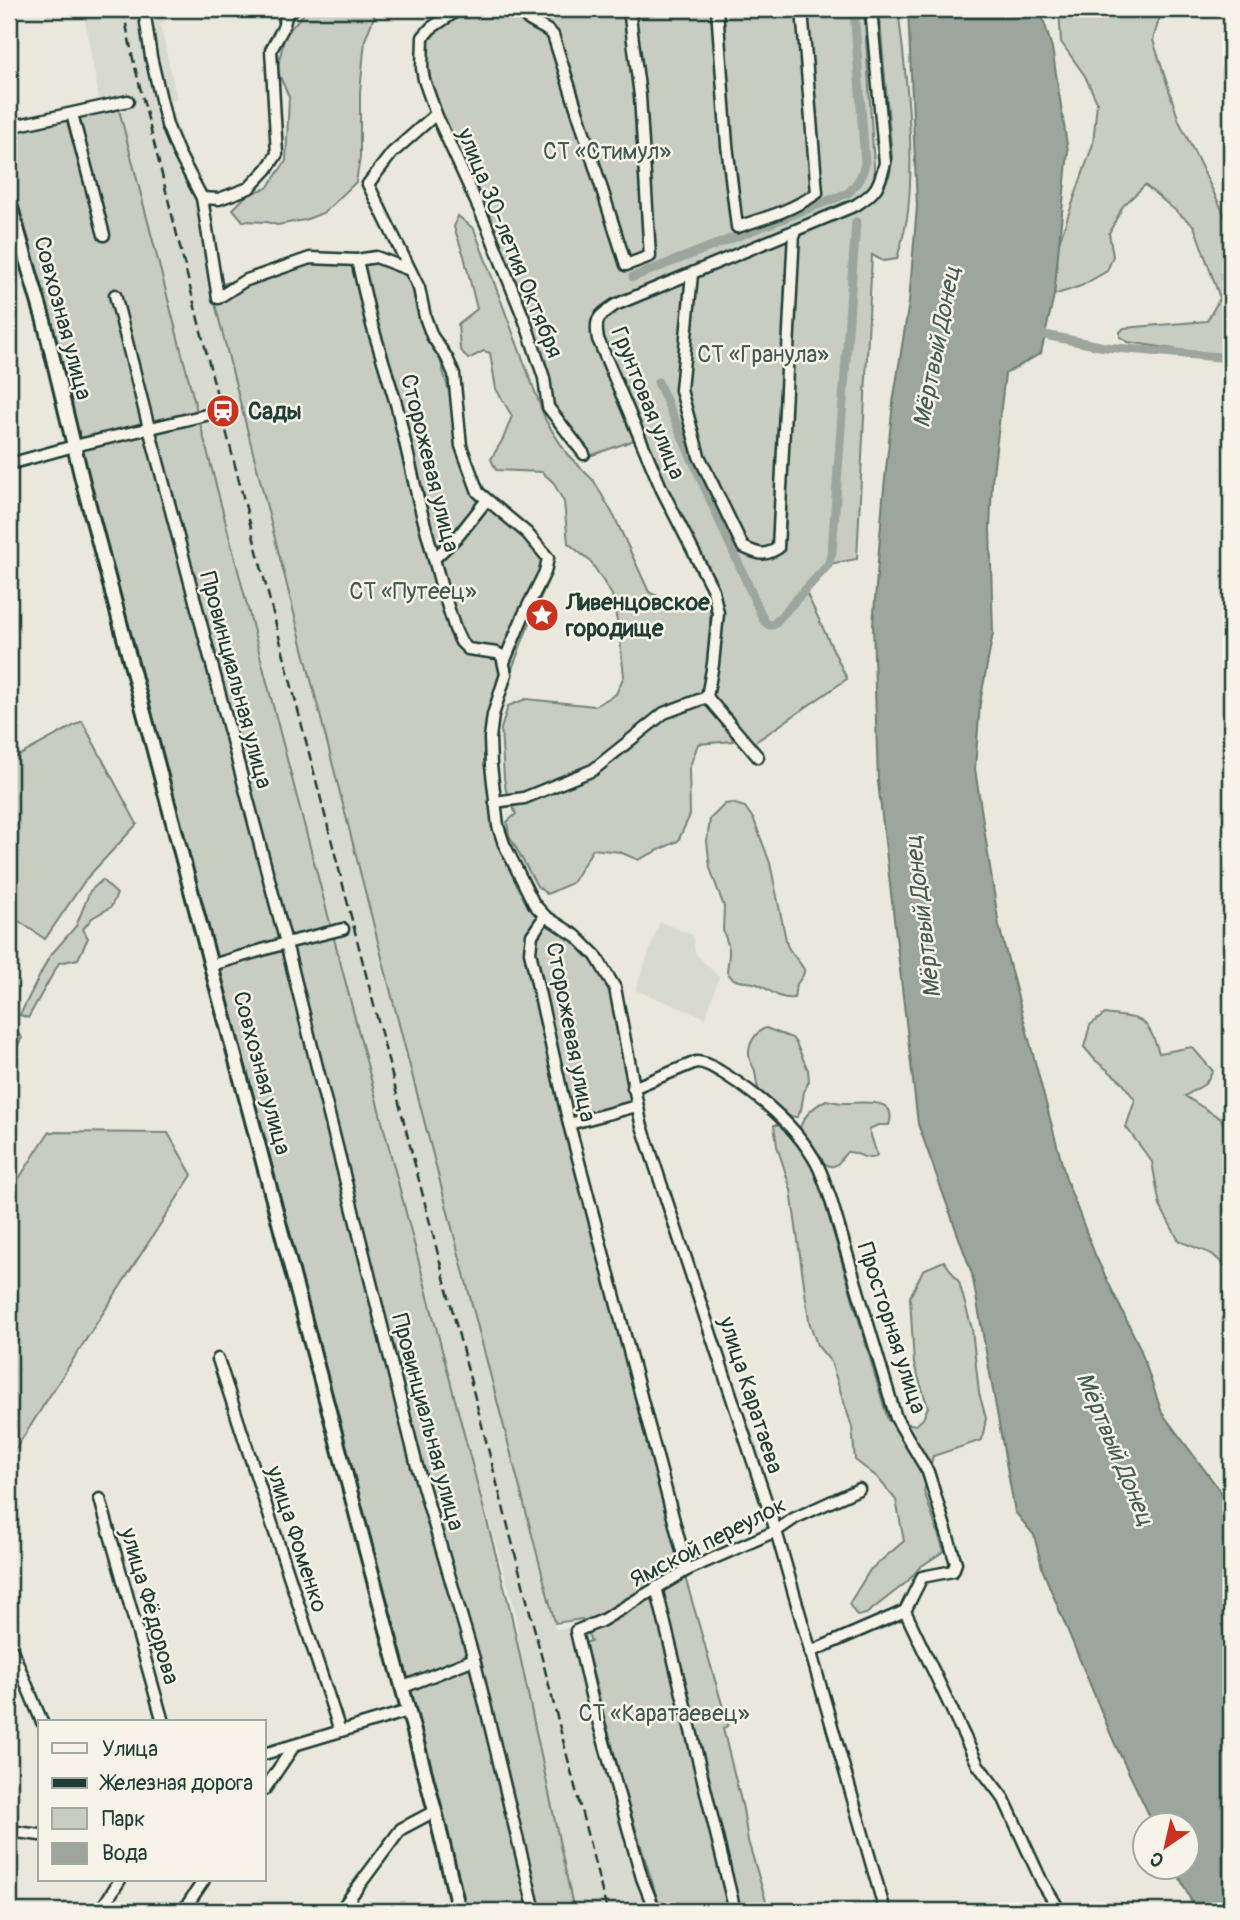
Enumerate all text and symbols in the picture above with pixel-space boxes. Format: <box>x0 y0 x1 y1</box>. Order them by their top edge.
street label: улица 30-летия Октября <box>450 123 569 362</box>
park label: СТ «Стимул» <box>543 137 671 166</box>
street label: Совхозная улица <box>27 233 99 403</box>
water label: Мёртвый Донец <box>907 264 967 430</box>
street label: Грунтовая улица <box>604 322 692 484</box>
park label: СТ «Гранула» <box>697 340 829 369</box>
street label: Сторожевая улица <box>394 371 466 555</box>
station icon: Сады <box>204 392 242 430</box>
place label: Сады <box>248 397 301 426</box>
street label: Провинциальная улица <box>193 568 279 792</box>
park label: СТ «Путеец» <box>349 577 477 606</box>
place label: Ливенцовское городище <box>565 588 710 643</box>
place icon: Ливенцовское городище <box>523 596 561 634</box>
water label: Мёртвый Донец <box>899 834 947 1000</box>
street label: Сторожевая улица <box>539 940 603 1124</box>
street label: Совхозная улица <box>226 988 298 1158</box>
street label: Просторная улица <box>851 1239 933 1417</box>
street label: Провинциальная улица <box>385 1310 471 1534</box>
street label: улица Каратаева <box>712 1312 790 1477</box>
water label: Мёртвый Донец <box>1070 1368 1160 1530</box>
street label: улица Фоменко <box>259 1461 334 1616</box>
street label: Ямской переулок <box>625 1490 791 1594</box>
street label: улица Фёдорова <box>114 1523 186 1688</box>
park label: СТ «Каратаевец» <box>578 1699 750 1728</box>
legend <box>38 1720 266 1882</box>
text: Улица <box>102 1736 158 1763</box>
text: Железная дорога <box>99 1770 253 1797</box>
text: Парк <box>102 1806 145 1833</box>
north arrow <box>1132 1812 1202 1882</box>
text: Вода <box>102 1840 148 1867</box>
text: С <box>1145 1846 1169 1872</box>

